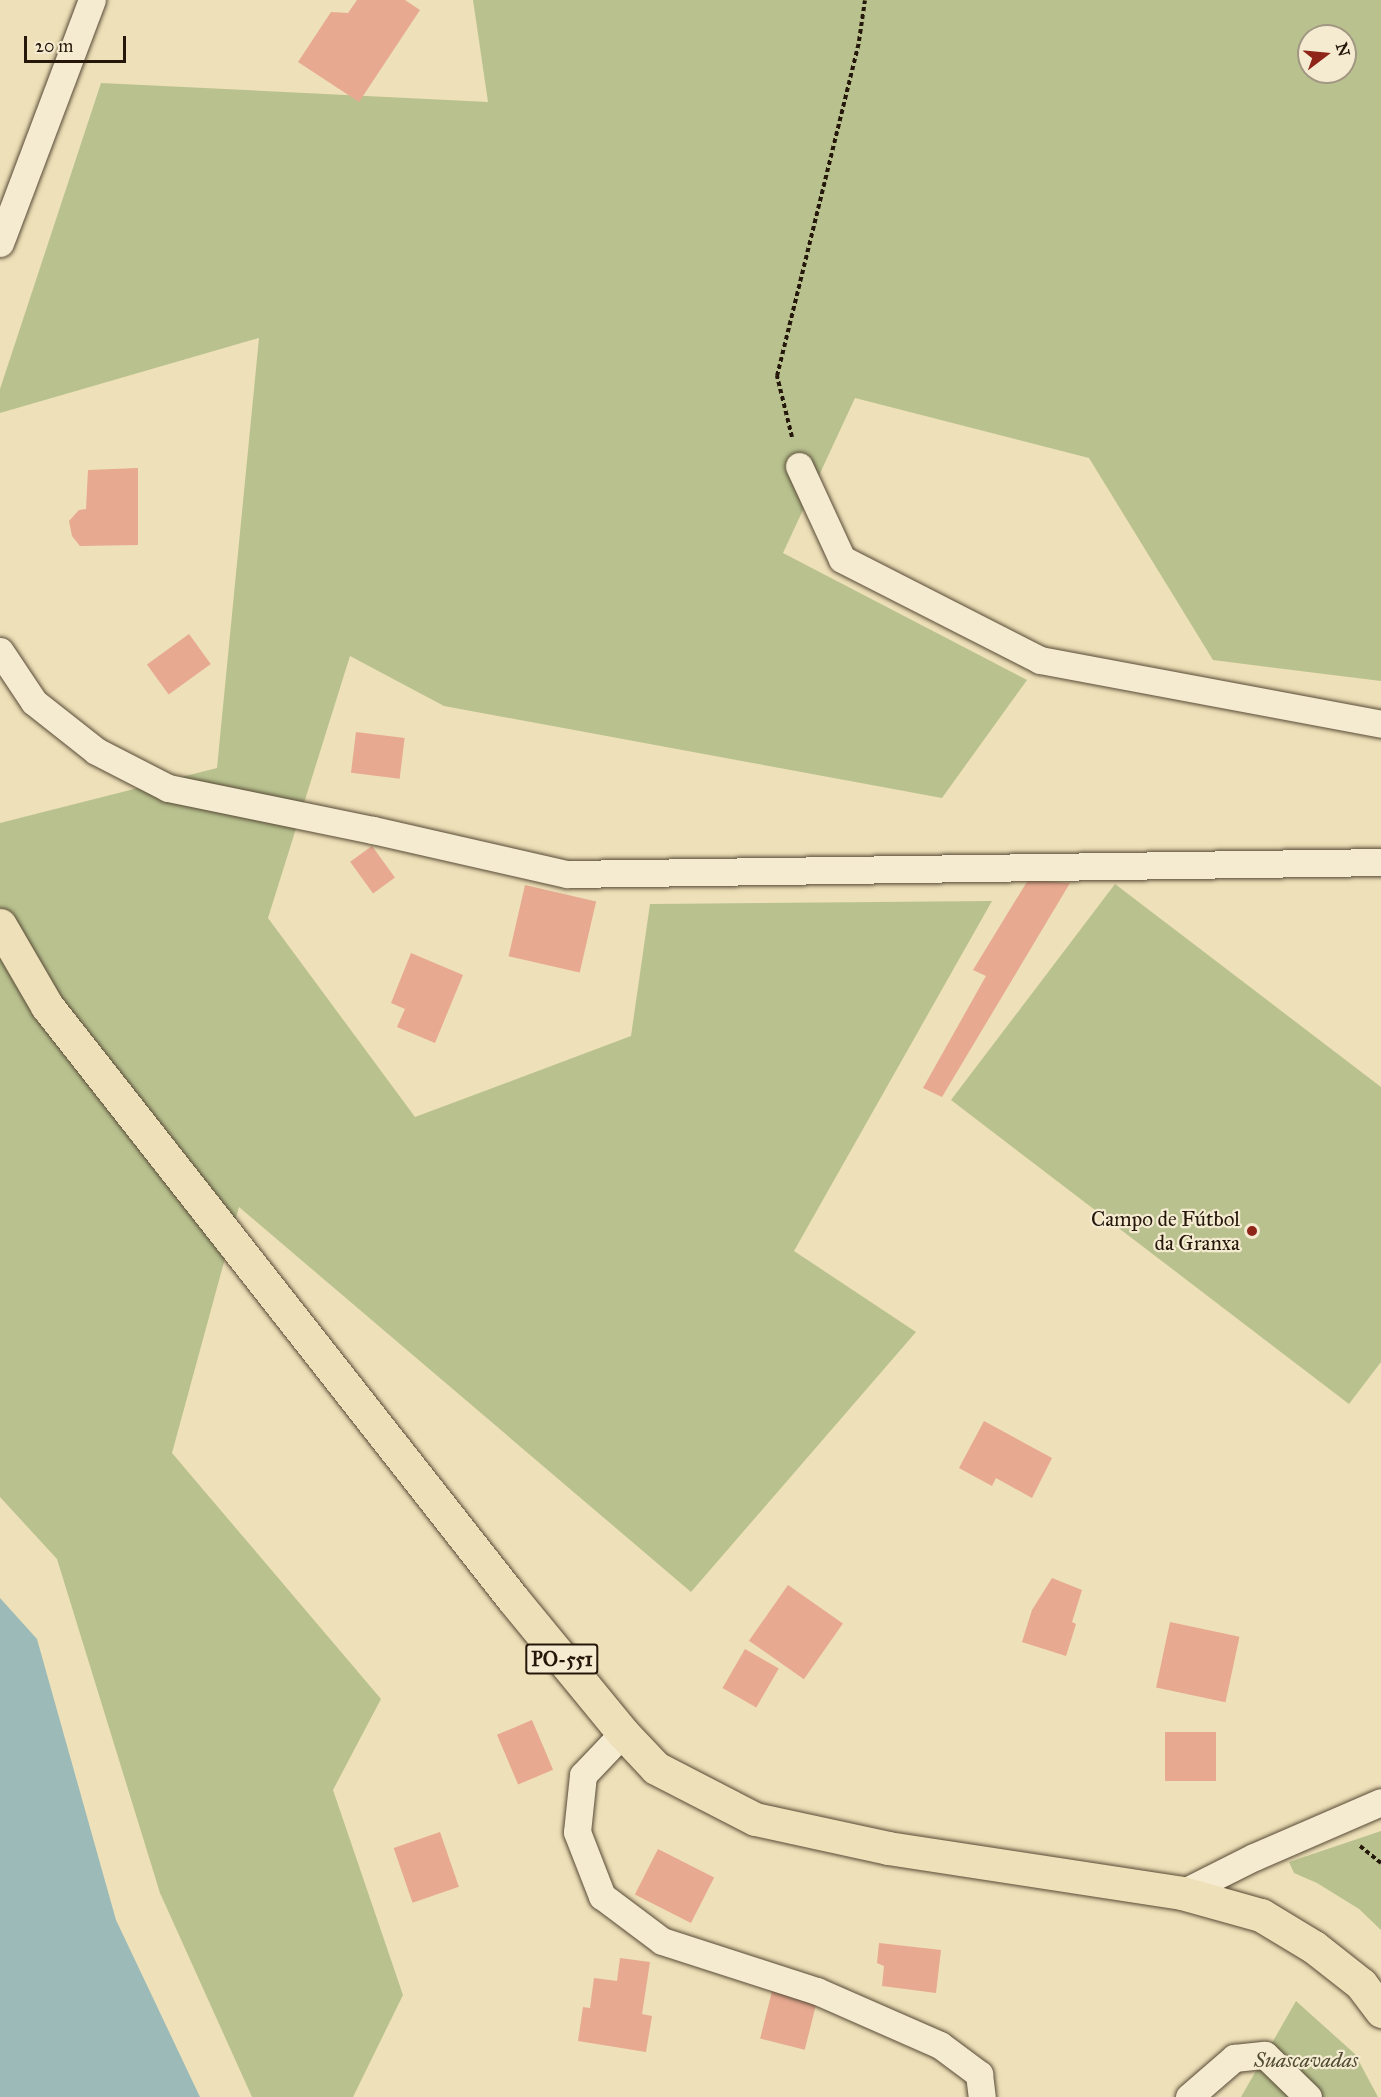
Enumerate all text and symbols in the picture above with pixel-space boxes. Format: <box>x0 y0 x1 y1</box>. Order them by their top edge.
scale bar <box>27 24 129 62</box>
north arrow <box>1297 24 1357 84</box>
text: 20 m <box>35 35 73 57</box>
text: N <box>1332 40 1354 59</box>
place label: Campo de Fútbol da Granxa <box>1091 1206 1240 1256</box>
marker: Campo de Fútbol da Granxa <box>1245 1224 1259 1238</box>
road number: PO-551 <box>524 1642 600 1676</box>
park label: Suascavadas <box>1254 2047 1358 2073</box>

